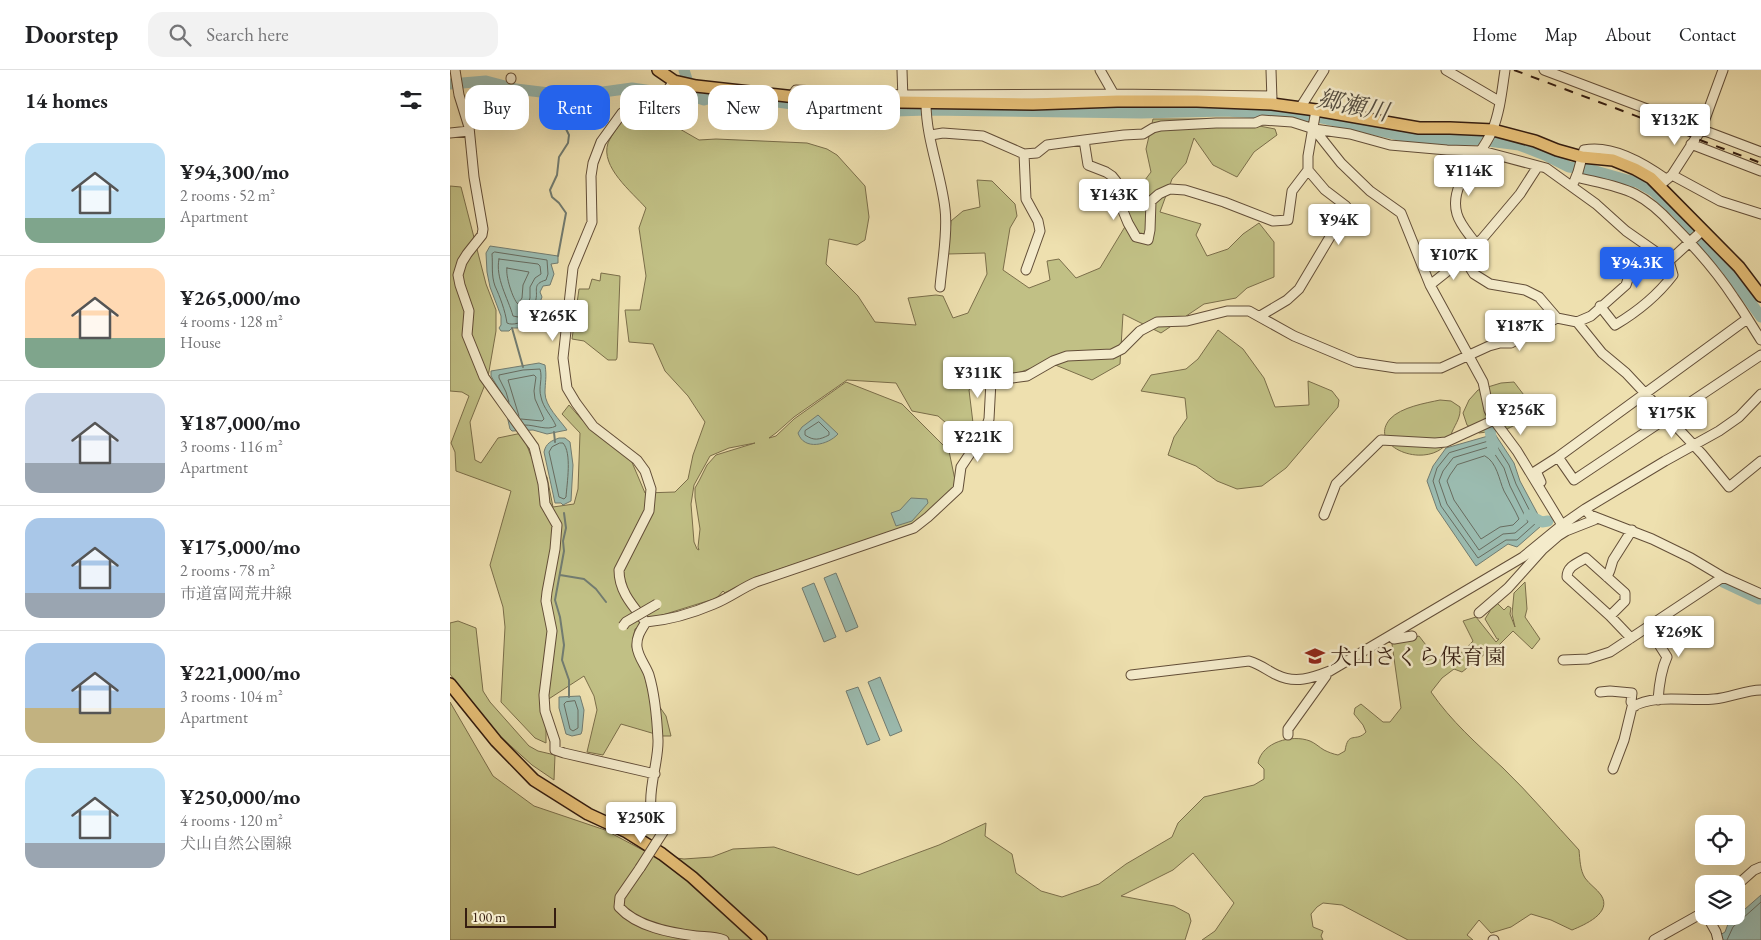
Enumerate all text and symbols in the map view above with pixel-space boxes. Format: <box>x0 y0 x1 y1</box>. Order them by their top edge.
search box <box>148 12 498 57</box>
text: Doorstep <box>25 19 118 50</box>
icon: search <box>166 21 194 49</box>
text: Search here <box>206 22 289 47</box>
text: Home <box>1472 23 1517 46</box>
text: Map <box>1545 23 1577 46</box>
text: About <box>1605 23 1651 46</box>
text: Contact <box>1679 23 1736 46</box>
water label: 郷瀬川 <box>1315 82 1394 128</box>
chip: Buy <box>465 85 529 130</box>
chip: Rent <box>539 85 610 130</box>
chip: Filters <box>620 85 698 130</box>
chip: New <box>708 85 778 130</box>
chip: Apartment <box>788 85 900 130</box>
icon: filters <box>397 86 425 114</box>
text: 14 homes <box>25 87 108 114</box>
pin: ¥132K <box>1640 104 1710 146</box>
text: ¥132K <box>1651 109 1699 130</box>
pin: ¥114K <box>1434 154 1504 197</box>
text: ¥94,300/mo <box>180 158 289 185</box>
text: ¥114K <box>1445 160 1493 181</box>
icon: home <box>65 163 125 223</box>
pin: ¥143K <box>1079 178 1149 221</box>
text: ¥143K <box>1090 184 1138 205</box>
text: 2 rooms · 52 m² <box>180 185 275 206</box>
pin: ¥94K <box>1309 204 1369 246</box>
text: Apartment <box>180 206 248 227</box>
text: ¥94K <box>1319 209 1359 230</box>
pin: ¥107K <box>1419 238 1489 281</box>
text: ¥107K <box>1430 244 1478 265</box>
pin: ¥94.3K <box>1596 246 1678 289</box>
text: ¥94.3K <box>1611 252 1663 273</box>
text: ¥265,000/mo <box>180 284 300 311</box>
icon: home <box>65 288 125 348</box>
pin: ¥265K <box>518 300 588 342</box>
text: ¥265K <box>529 305 577 326</box>
pin: ¥187K <box>1485 310 1555 352</box>
text: 4 rooms · 128 m² <box>180 311 283 332</box>
text: ¥187K <box>1496 315 1544 336</box>
text: House <box>180 332 221 353</box>
pin: ¥311K <box>943 356 1013 399</box>
text: ¥311K <box>954 362 1002 383</box>
pin: ¥256K <box>1486 394 1556 436</box>
pin: ¥175K <box>1637 396 1707 439</box>
text: ¥256K <box>1497 399 1545 420</box>
text: ¥175K <box>1648 402 1696 423</box>
text: ¥187,000/mo <box>180 409 300 436</box>
icon: home <box>65 413 125 473</box>
pin: ¥221K <box>943 420 1013 463</box>
text: ¥221K <box>954 426 1002 447</box>
text: 3 rooms · 116 m² <box>180 436 283 457</box>
text: Apartment <box>180 457 248 478</box>
text: ¥175,000/mo <box>180 533 300 560</box>
icon: home <box>65 538 125 598</box>
text: 2 rooms · 78 m² <box>180 560 275 581</box>
text: 市道富岡荒井線 <box>180 583 292 604</box>
pin: ¥269K <box>1644 616 1714 658</box>
text: ¥269K <box>1655 621 1703 642</box>
place label: 犬山さくら保育園 <box>1330 642 1506 671</box>
school or university icon: 犬山さくら保育園 <box>1304 645 1326 667</box>
text: ¥221,000/mo <box>180 659 300 686</box>
icon: home <box>65 663 125 723</box>
text: 3 rooms · 104 m² <box>180 686 283 707</box>
text: Apartment <box>180 707 248 728</box>
text: ¥250,000/mo <box>180 783 300 810</box>
icon: home <box>65 788 125 848</box>
pin: ¥250K <box>606 802 676 844</box>
text: ¥250K <box>617 807 665 828</box>
text: 4 rooms · 120 m² <box>180 810 283 831</box>
map controls <box>1695 815 1745 925</box>
button: locate <box>1695 815 1745 865</box>
text: 犬山自然公園線 <box>180 833 292 854</box>
button: layers <box>1695 875 1745 925</box>
scale bar <box>465 905 556 928</box>
text: 100 m <box>472 908 506 926</box>

